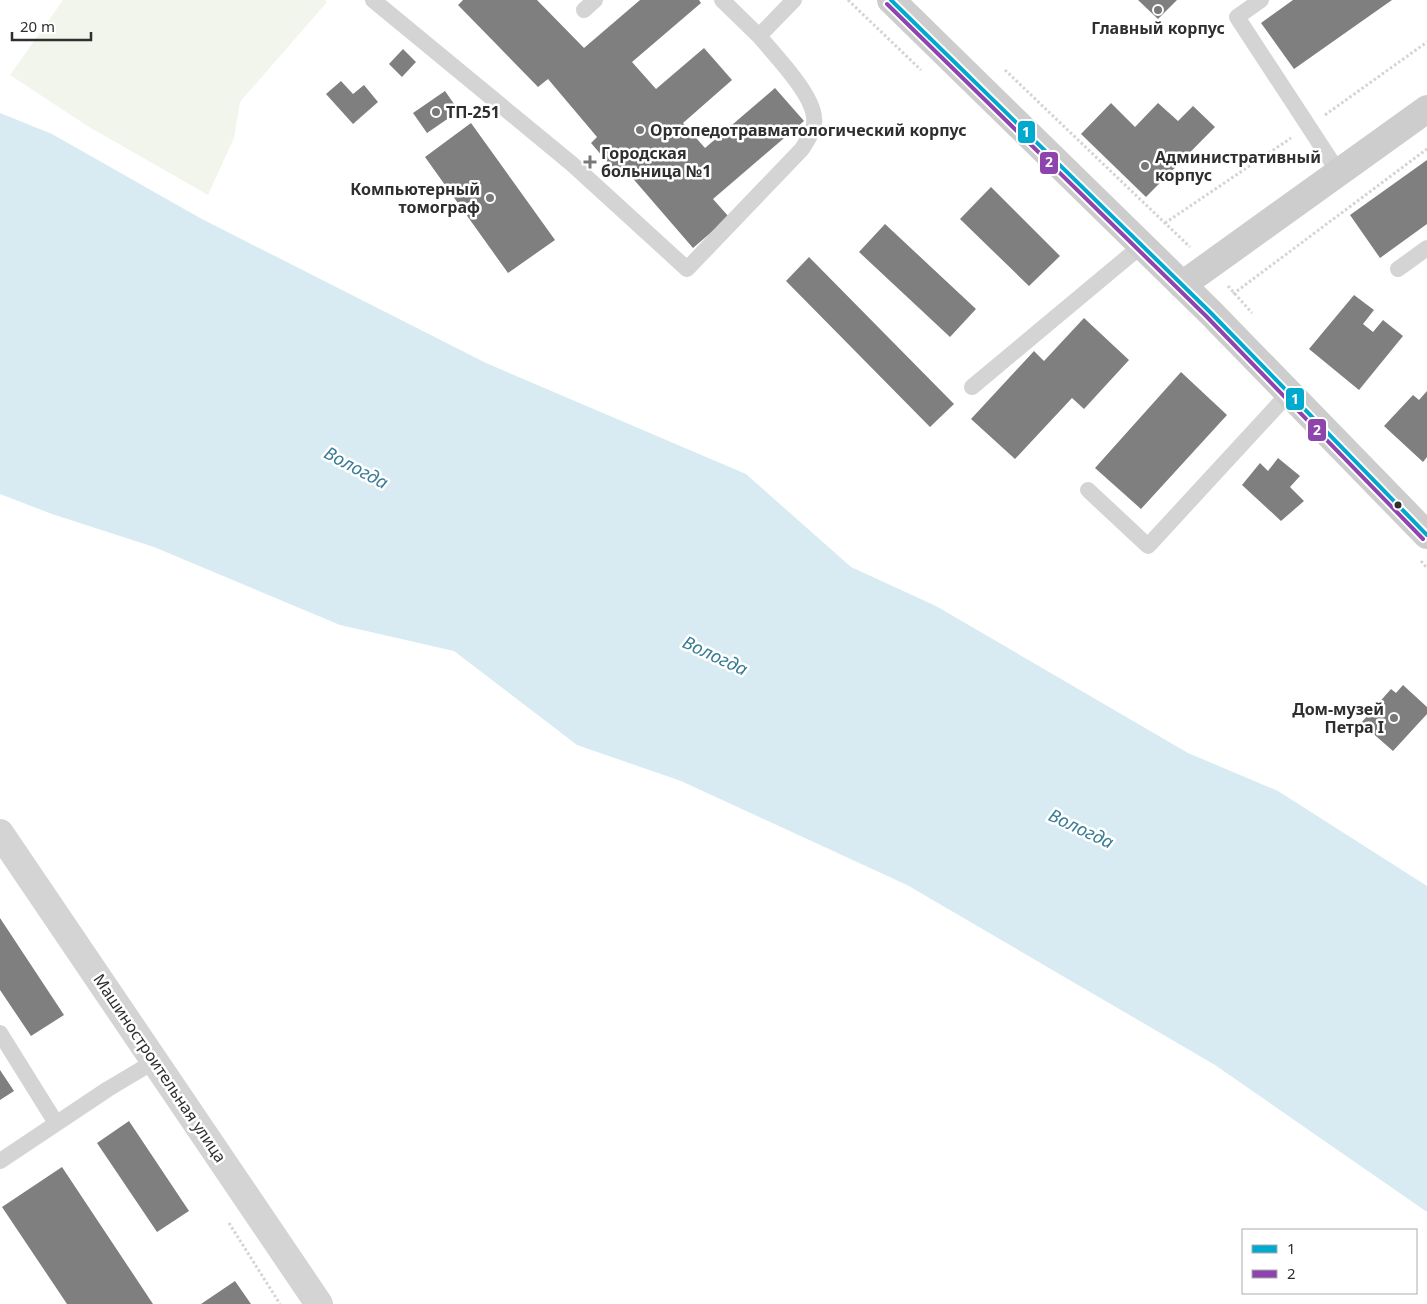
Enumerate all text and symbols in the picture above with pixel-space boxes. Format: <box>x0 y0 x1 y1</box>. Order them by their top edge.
marker: Главный корпус <box>1152 4 1164 16</box>
scale bar <box>12 10 91 42</box>
text: 20 m <box>20 16 55 36</box>
place label: Главный корпус <box>1091 17 1225 39</box>
place label: ТП-251 <box>446 101 500 123</box>
marker: ТП-251 <box>430 106 442 118</box>
place label: Ортопедотравматологический корпус <box>650 119 967 141</box>
line badge: 1 <box>1017 120 1036 144</box>
text: 1 <box>1022 122 1030 141</box>
marker: Ортопедотравматологический корпус <box>634 124 646 136</box>
place label: Городская больница №1 <box>601 142 711 182</box>
place label: Административный корпус <box>1155 146 1321 186</box>
line badge: 2 <box>1039 151 1059 175</box>
text: 2 <box>1045 152 1053 171</box>
marker: Городская больница №1 <box>583 155 597 169</box>
marker: Административный корпус <box>1139 160 1151 172</box>
place label: Компьютерный томограф <box>350 178 480 218</box>
marker: Компьютерный томограф <box>484 192 496 204</box>
line badge: 1 <box>1285 387 1305 411</box>
text: 1 <box>1291 389 1299 408</box>
line badge: 2 <box>1307 418 1327 442</box>
text: 2 <box>1313 420 1321 439</box>
water label: Вологда <box>320 440 393 494</box>
unlabelled marker <box>1393 500 1403 510</box>
water label: Вологда <box>679 630 752 681</box>
place label: Дом-музей Петра I <box>1292 698 1384 738</box>
marker: Дом-музей Петра I <box>1388 712 1400 724</box>
water label: Вологда <box>1045 803 1118 854</box>
street label: Машиностроительная улица <box>88 969 232 1167</box>
legend <box>1242 1229 1417 1294</box>
text: 1 <box>1287 1238 1296 1258</box>
text: 2 <box>1287 1263 1296 1283</box>

